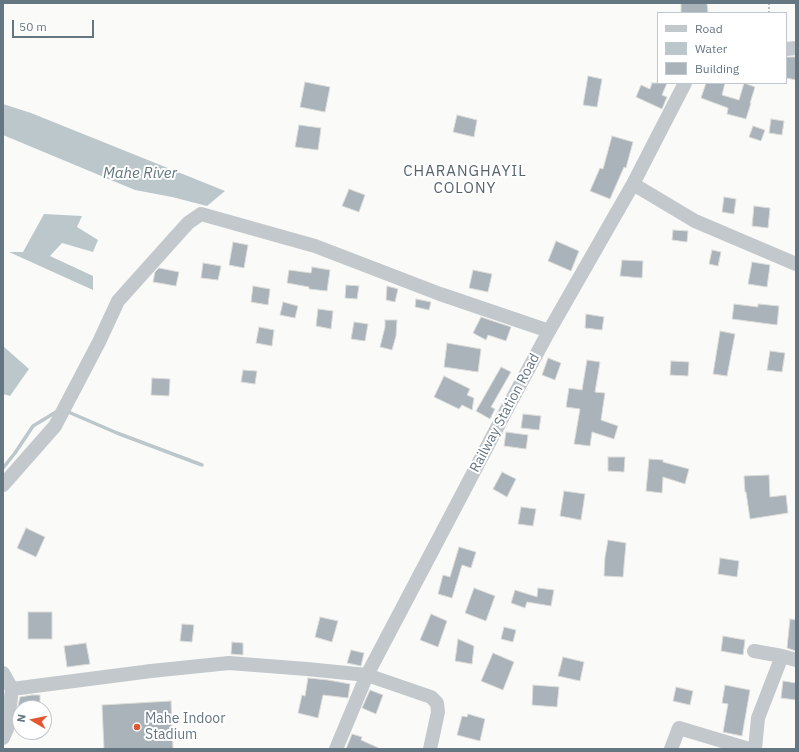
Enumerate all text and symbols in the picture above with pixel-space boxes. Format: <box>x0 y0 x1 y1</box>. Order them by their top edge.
scale bar <box>14 12 96 38</box>
legend <box>657 12 787 84</box>
text: 50 m <box>19 19 47 34</box>
text: Road <box>695 21 723 36</box>
text: Water <box>695 41 727 56</box>
text: Building <box>695 61 739 76</box>
district label: CHARANGHAYIL COLONY <box>403 163 527 198</box>
water label: Mahe River <box>103 165 177 183</box>
street label: Railway Station Road <box>467 351 543 475</box>
north arrow <box>12 700 52 740</box>
place label: Mahe Indoor Stadium <box>145 711 225 744</box>
text: N <box>14 713 29 723</box>
marker: Mahe Indoor Stadium <box>132 722 142 732</box>

